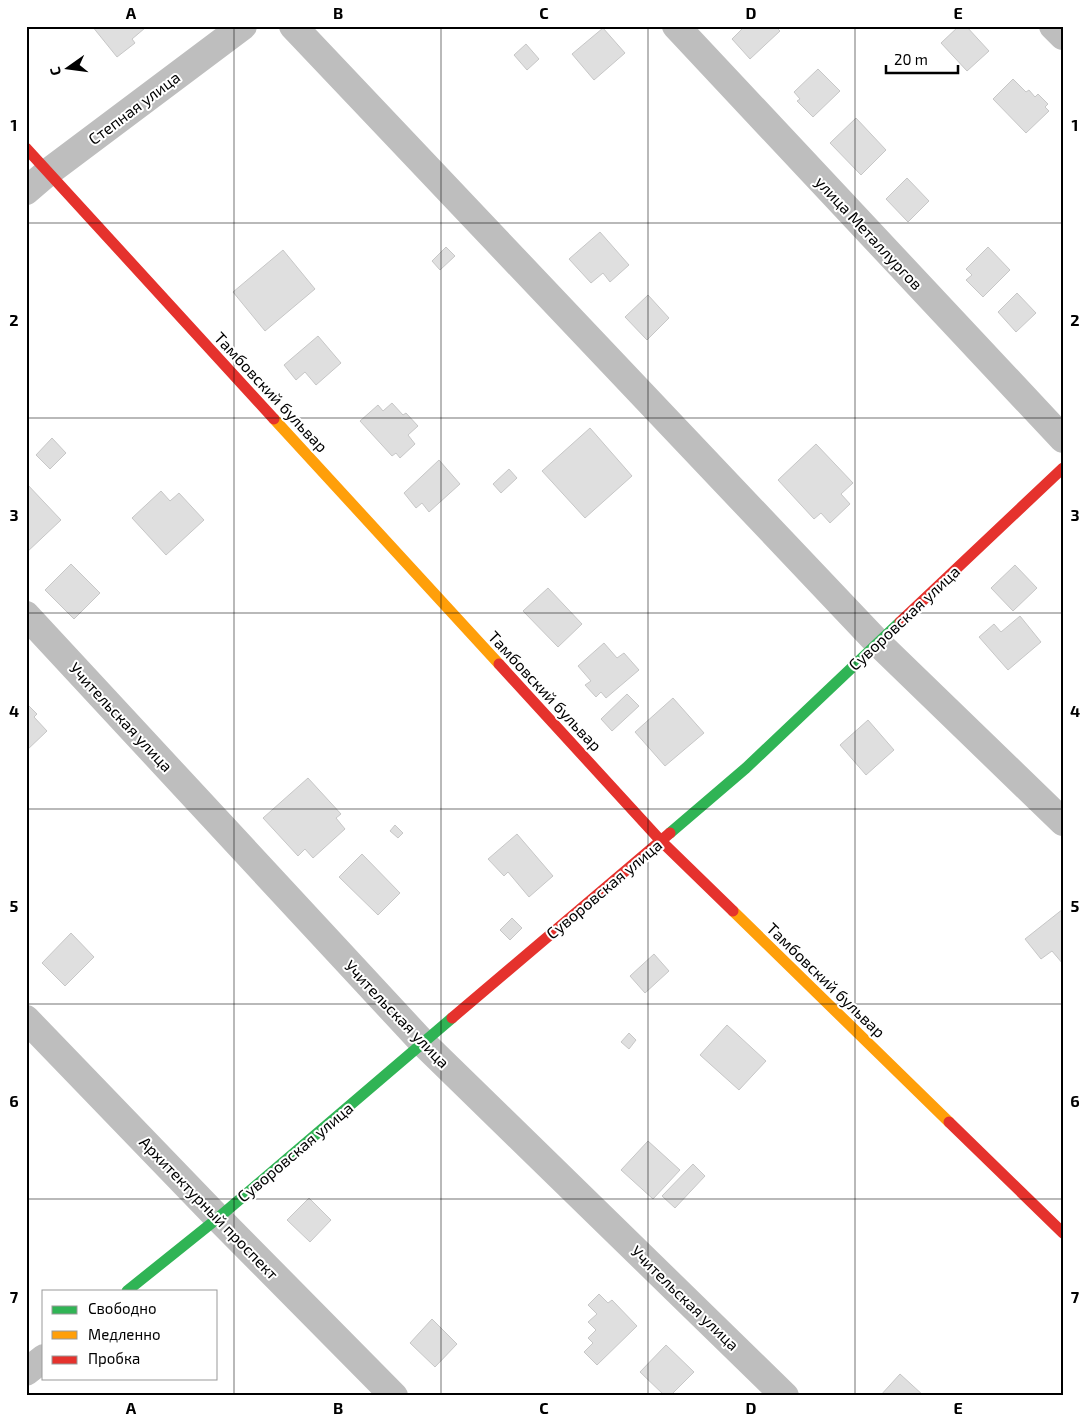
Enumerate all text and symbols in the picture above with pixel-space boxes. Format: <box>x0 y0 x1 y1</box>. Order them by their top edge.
text: A <box>126 3 137 22</box>
text: B <box>333 3 343 22</box>
text: C <box>539 3 549 22</box>
text: D <box>746 3 757 22</box>
text: E <box>953 3 963 22</box>
north arrow <box>42 42 92 92</box>
scale bar <box>886 42 959 74</box>
text: 20 m <box>894 50 928 68</box>
text: С <box>46 65 64 77</box>
street label: Степная улица <box>84 67 184 149</box>
text: 1 <box>11 115 17 134</box>
text: 1 <box>1072 115 1078 134</box>
street label: улица Металлургов <box>811 172 927 294</box>
text: 2 <box>9 310 19 329</box>
text: 2 <box>1070 310 1080 329</box>
street label: Тамбовский бульвар <box>210 328 332 456</box>
text: 3 <box>9 505 19 524</box>
text: 3 <box>1070 505 1080 524</box>
street label: Суворовская улица <box>844 561 964 675</box>
street label: Тамбовский бульвар <box>484 627 606 755</box>
street label: Учительская улица <box>65 658 177 776</box>
text: 4 <box>9 701 19 720</box>
text: 4 <box>1070 701 1080 720</box>
street label: Суворовская улица <box>542 835 666 943</box>
text: 5 <box>10 896 19 915</box>
text: 5 <box>1071 896 1080 915</box>
street label: Тамбовский бульвар <box>762 918 890 1042</box>
street label: Учительская улица <box>340 956 454 1072</box>
text: 6 <box>9 1091 19 1110</box>
text: 6 <box>1070 1091 1080 1110</box>
street label: Суворовская улица <box>233 1098 357 1206</box>
street label: Архитектурный проспект <box>135 1132 283 1284</box>
street label: Учительская улица <box>627 1241 743 1355</box>
text: 7 <box>10 1287 19 1306</box>
text: 7 <box>1071 1287 1080 1306</box>
legend <box>42 1290 218 1380</box>
text: Свободно <box>88 1299 157 1317</box>
text: Медленно <box>88 1325 161 1343</box>
text: Пробка <box>88 1349 140 1367</box>
text: A <box>126 1398 137 1417</box>
text: B <box>333 1398 343 1417</box>
text: C <box>539 1398 549 1417</box>
text: D <box>746 1398 757 1417</box>
text: E <box>953 1398 963 1417</box>

